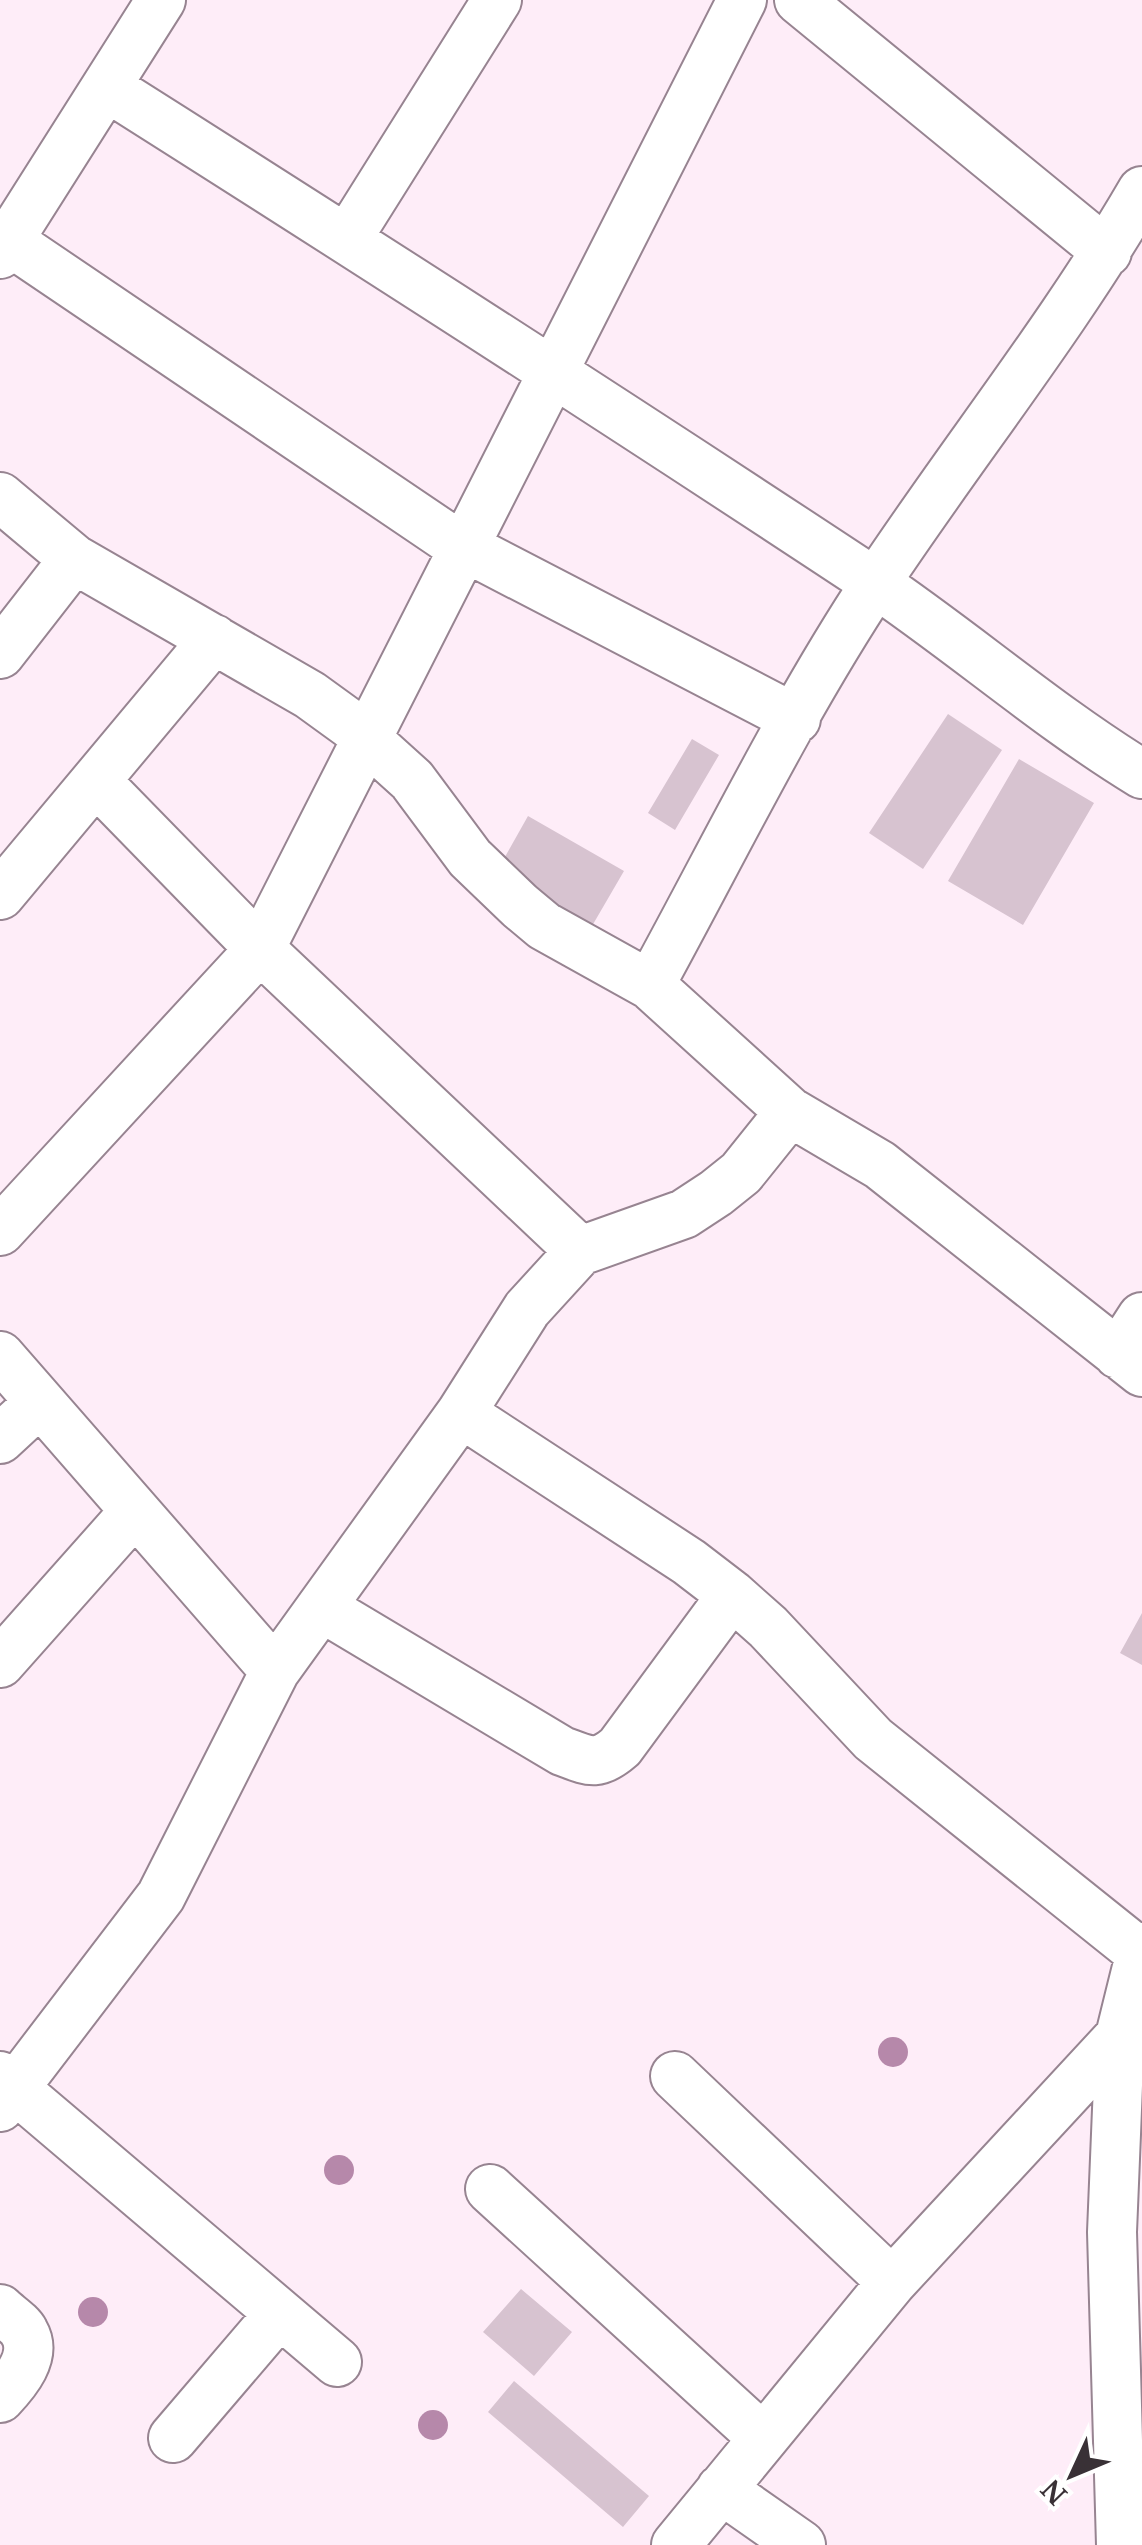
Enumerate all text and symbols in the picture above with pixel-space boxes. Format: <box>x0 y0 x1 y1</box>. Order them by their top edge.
north arrow <box>1022 2425 1122 2525</box>
text: N <box>1032 2472 1075 2514</box>

